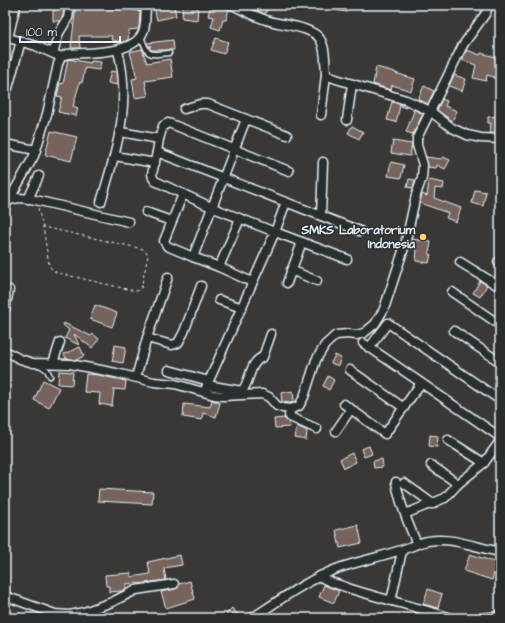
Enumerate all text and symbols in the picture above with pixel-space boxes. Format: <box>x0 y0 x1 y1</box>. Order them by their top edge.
scale bar <box>20 18 120 44</box>
text: 100 m <box>26 24 57 41</box>
place label: SMKS Laboratorium Indonesia <box>300 222 416 253</box>
marker: SMKS Laboratorium Indonesia <box>418 232 428 242</box>

